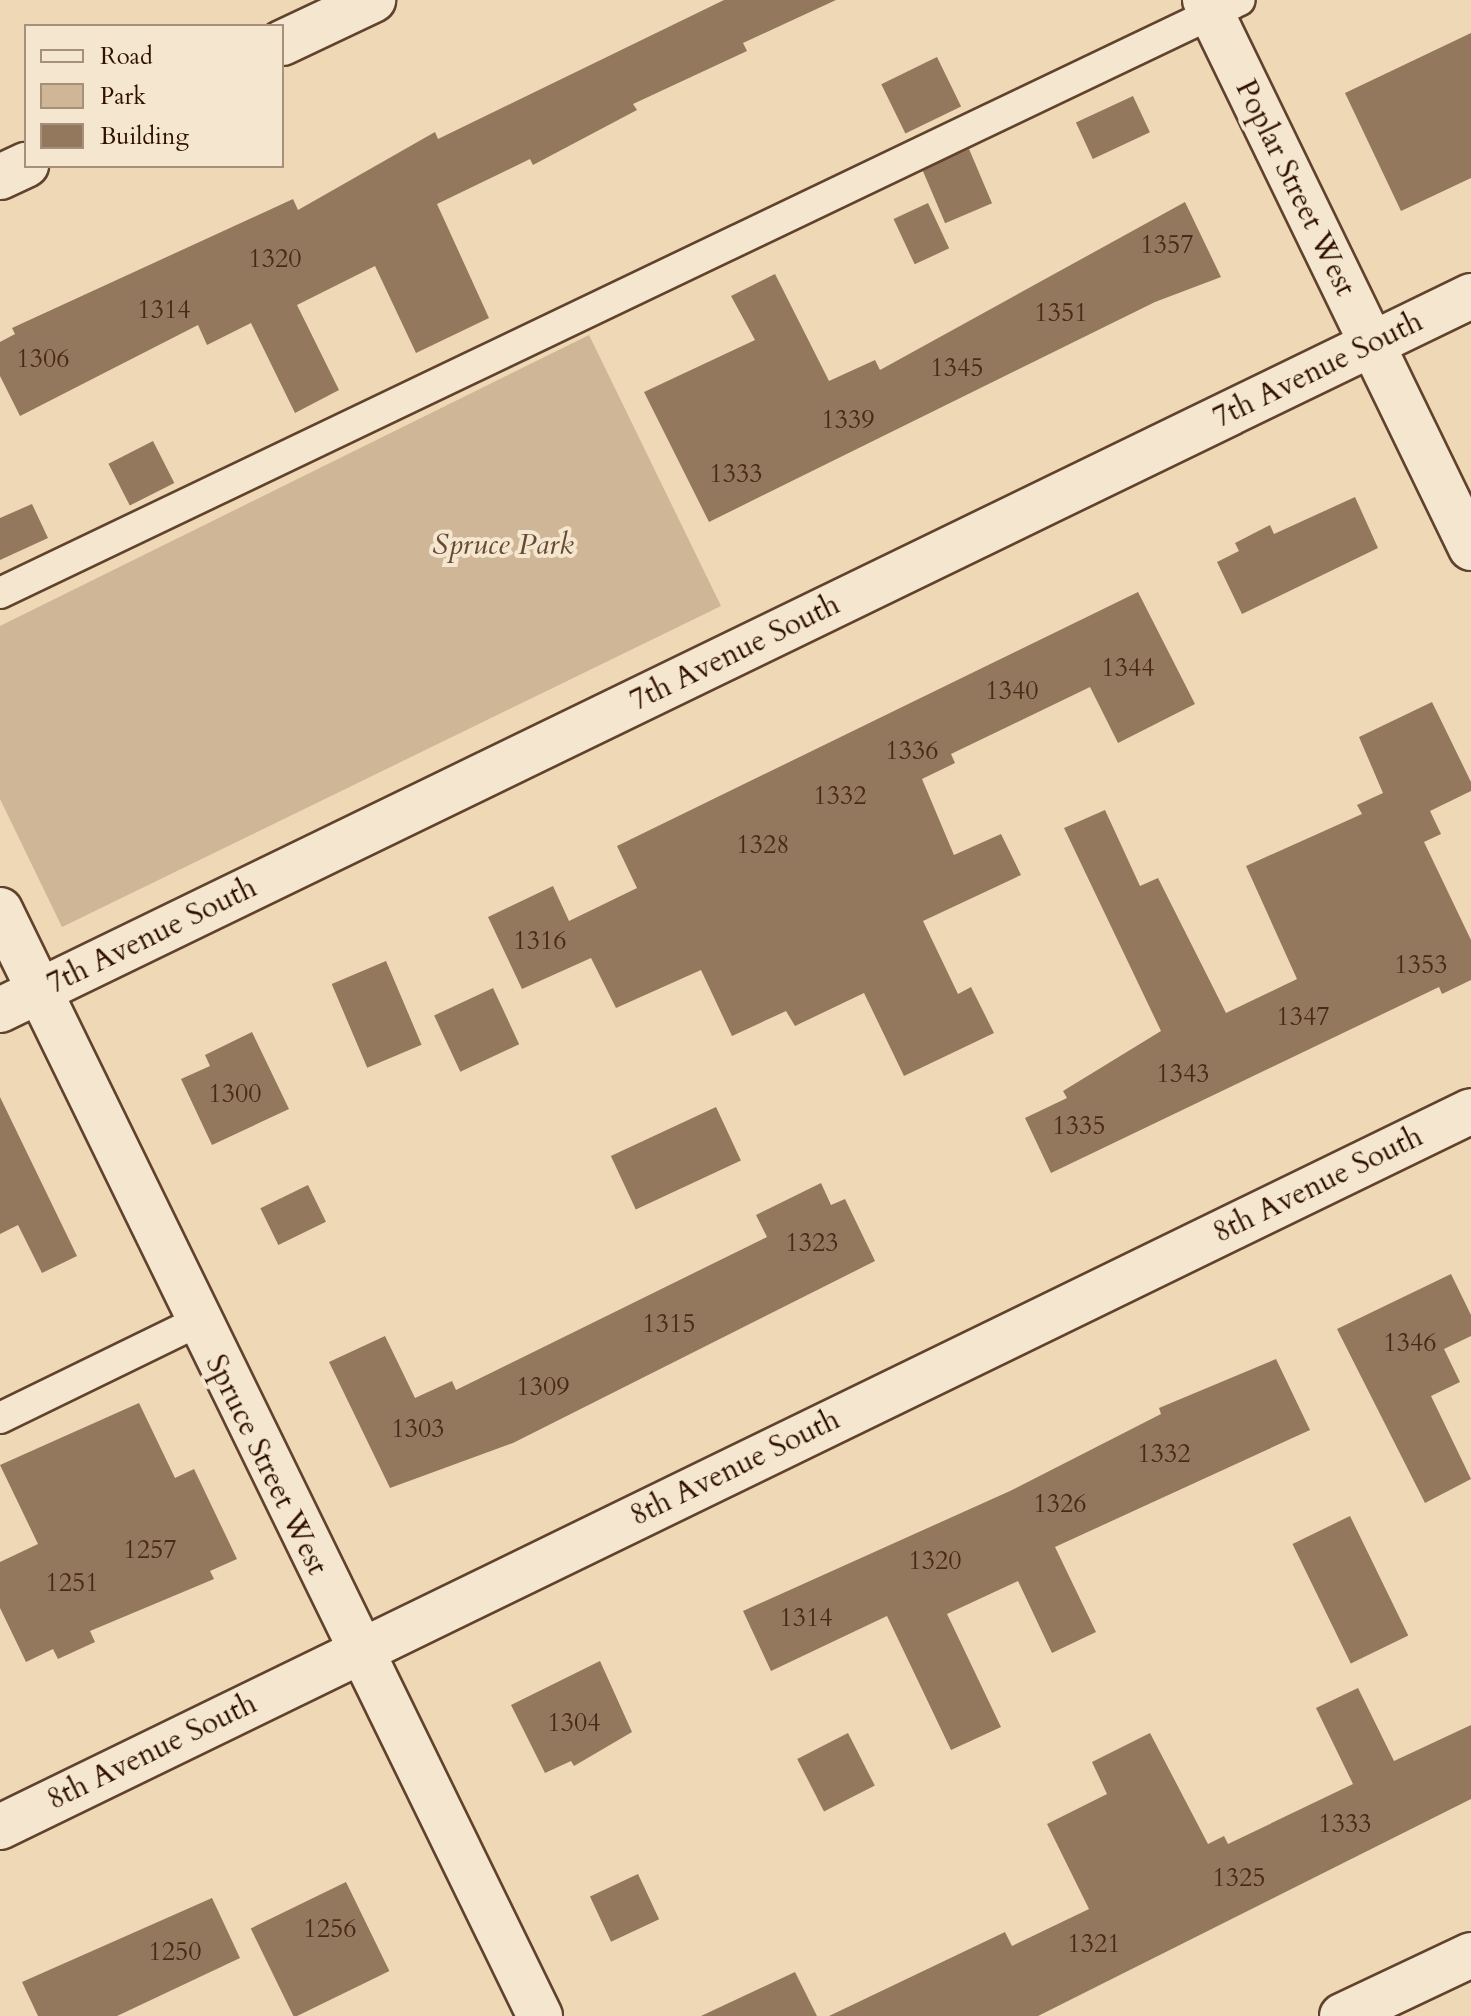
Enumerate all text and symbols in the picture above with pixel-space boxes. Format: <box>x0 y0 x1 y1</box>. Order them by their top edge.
legend <box>24 24 284 168</box>
text: Road <box>100 40 153 73</box>
street label: Poplar Street West <box>1227 74 1363 302</box>
text: Park <box>100 80 146 113</box>
text: Building <box>100 120 189 153</box>
house number: 1357 <box>1140 229 1194 261</box>
house number: 1320 <box>248 243 302 275</box>
house number: 1314 <box>137 294 191 326</box>
house number: 1351 <box>1034 297 1088 329</box>
street label: 7th Avenue South <box>1207 304 1429 436</box>
house number: 1306 <box>16 343 70 375</box>
house number: 1345 <box>930 352 984 384</box>
house number: 1339 <box>821 404 875 436</box>
house number: 1333 <box>709 458 763 490</box>
park label: Spruce Park <box>432 527 574 563</box>
street label: 7th Avenue South <box>624 587 846 719</box>
house number: 1344 <box>1101 652 1155 684</box>
house number: 1340 <box>985 675 1039 707</box>
house number: 1336 <box>885 735 939 767</box>
house number: 1332 <box>813 780 867 812</box>
house number: 1328 <box>736 829 790 861</box>
street label: 7th Avenue South <box>41 870 263 1002</box>
house number: 1316 <box>513 925 567 957</box>
house number: 1353 <box>1394 949 1448 981</box>
house number: 1347 <box>1276 1001 1330 1033</box>
house number: 1343 <box>1156 1058 1210 1090</box>
house number: 1300 <box>208 1078 262 1110</box>
house number: 1335 <box>1052 1110 1106 1142</box>
street label: 8th Avenue South <box>1207 1119 1429 1251</box>
house number: 1323 <box>785 1227 839 1259</box>
house number: 1315 <box>642 1308 696 1340</box>
house number: 1346 <box>1383 1327 1437 1359</box>
street label: Spruce Street West <box>197 1349 335 1581</box>
house number: 1309 <box>516 1371 570 1403</box>
street label: 8th Avenue South <box>624 1402 846 1534</box>
house number: 1303 <box>391 1413 445 1445</box>
house number: 1332 <box>1137 1438 1191 1470</box>
house number: 1326 <box>1033 1488 1087 1520</box>
house number: 1257 <box>123 1534 177 1566</box>
house number: 1320 <box>908 1545 962 1577</box>
house number: 1251 <box>45 1567 99 1599</box>
house number: 1314 <box>779 1602 833 1634</box>
street label: 8th Avenue South <box>41 1686 263 1818</box>
house number: 1304 <box>547 1707 601 1739</box>
house number: 1333 <box>1318 1808 1372 1840</box>
house number: 1325 <box>1212 1862 1266 1894</box>
house number: 1256 <box>303 1913 357 1945</box>
house number: 1321 <box>1067 1928 1121 1960</box>
house number: 1250 <box>148 1936 202 1968</box>

